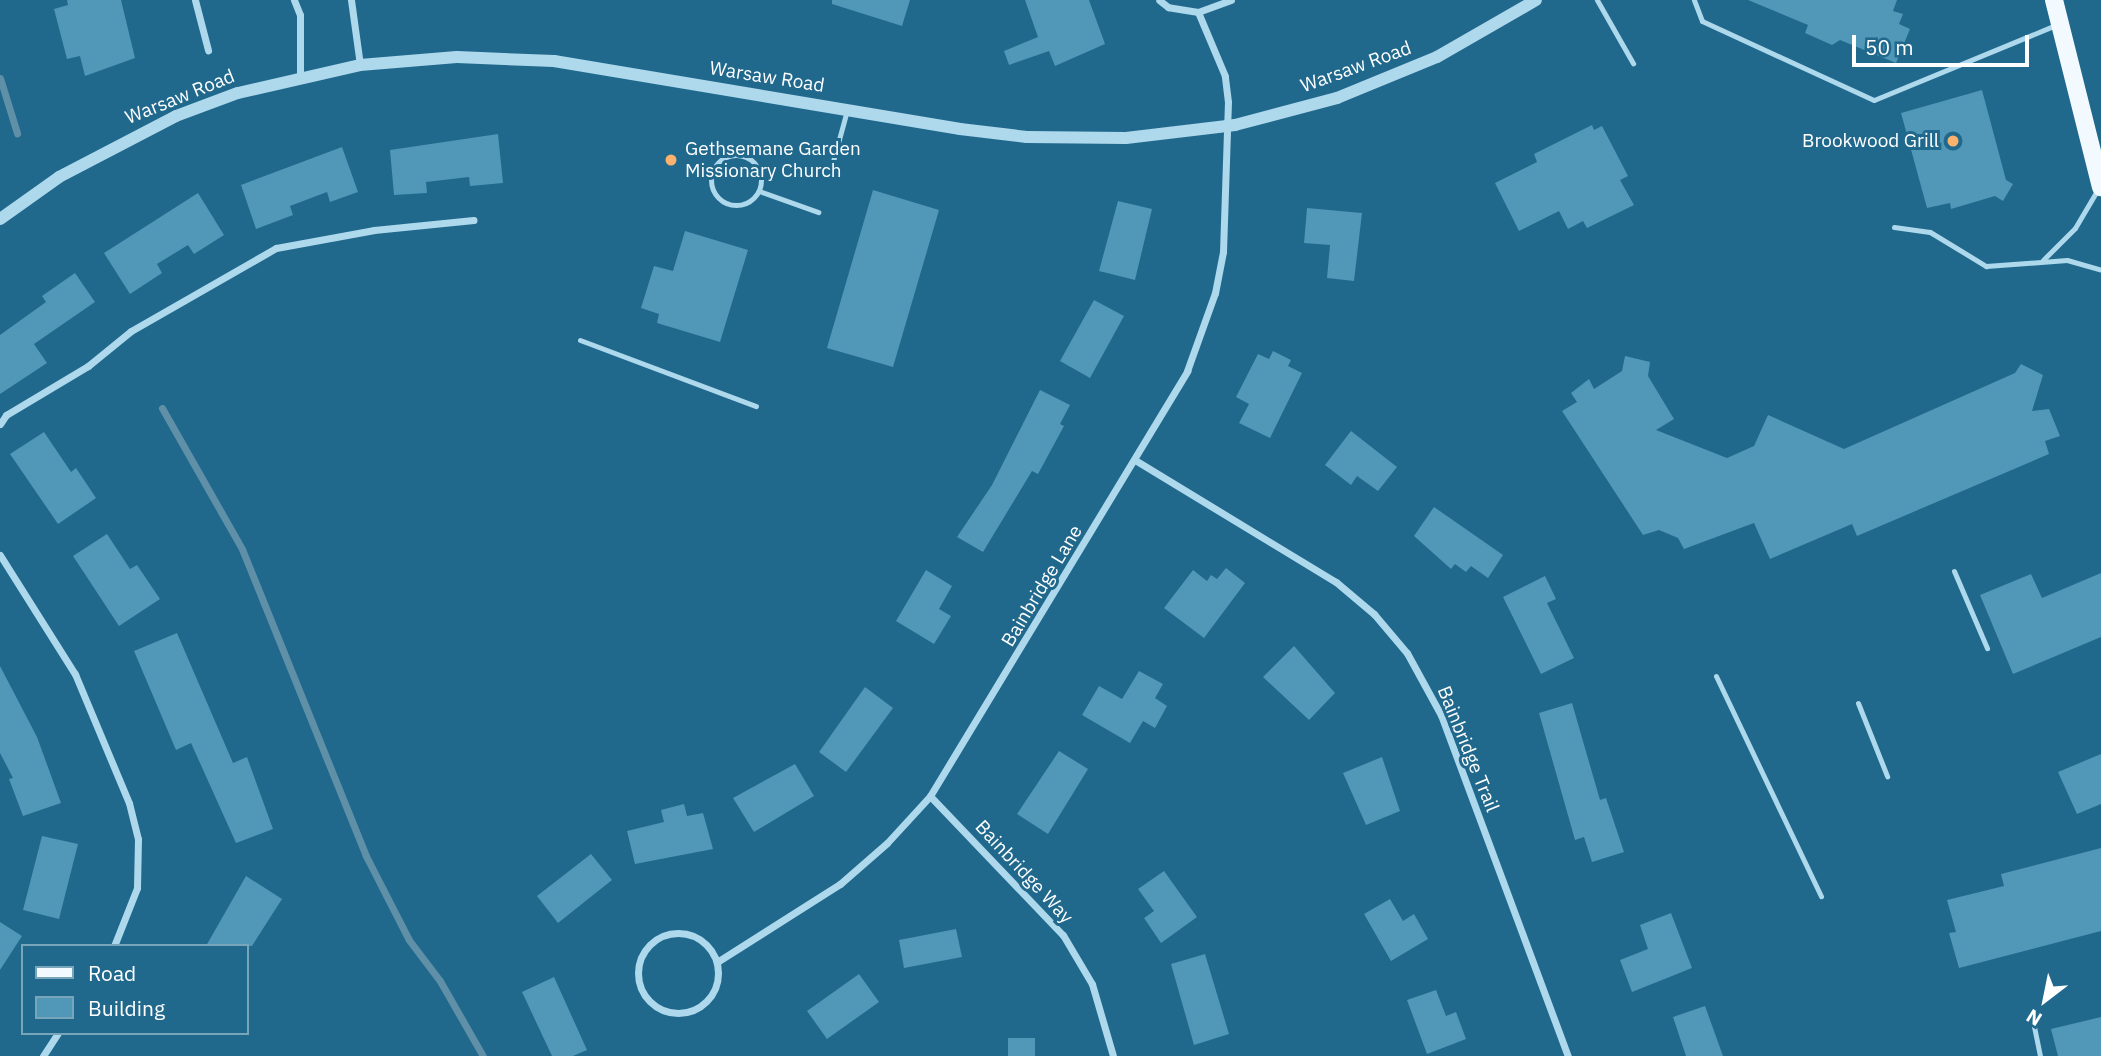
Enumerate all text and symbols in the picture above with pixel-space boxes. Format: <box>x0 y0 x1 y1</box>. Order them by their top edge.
scale bar <box>1856 21 2033 65</box>
text: 50 m <box>1865 33 1914 61</box>
street label: Warsaw Road <box>1298 36 1414 98</box>
street label: Warsaw Road <box>708 57 826 97</box>
street label: Warsaw Road <box>122 65 238 129</box>
place label: Brookwood Grill <box>1802 130 1939 152</box>
marker: Brookwood Grill <box>1945 133 1961 149</box>
place label: Gethsemane Garden Missionary Church <box>685 138 861 182</box>
marker: Gethsemane Garden Missionary Church <box>663 152 679 168</box>
street label: Bainbridge Lane <box>997 521 1087 651</box>
street label: Bainbridge Trail <box>1432 683 1504 815</box>
street label: Bainbridge Way <box>970 816 1078 928</box>
legend <box>21 944 248 1035</box>
text: Road <box>88 959 136 987</box>
north arrow <box>2010 965 2080 1035</box>
text: Building <box>88 994 165 1022</box>
text: N <box>2022 1004 2046 1032</box>

